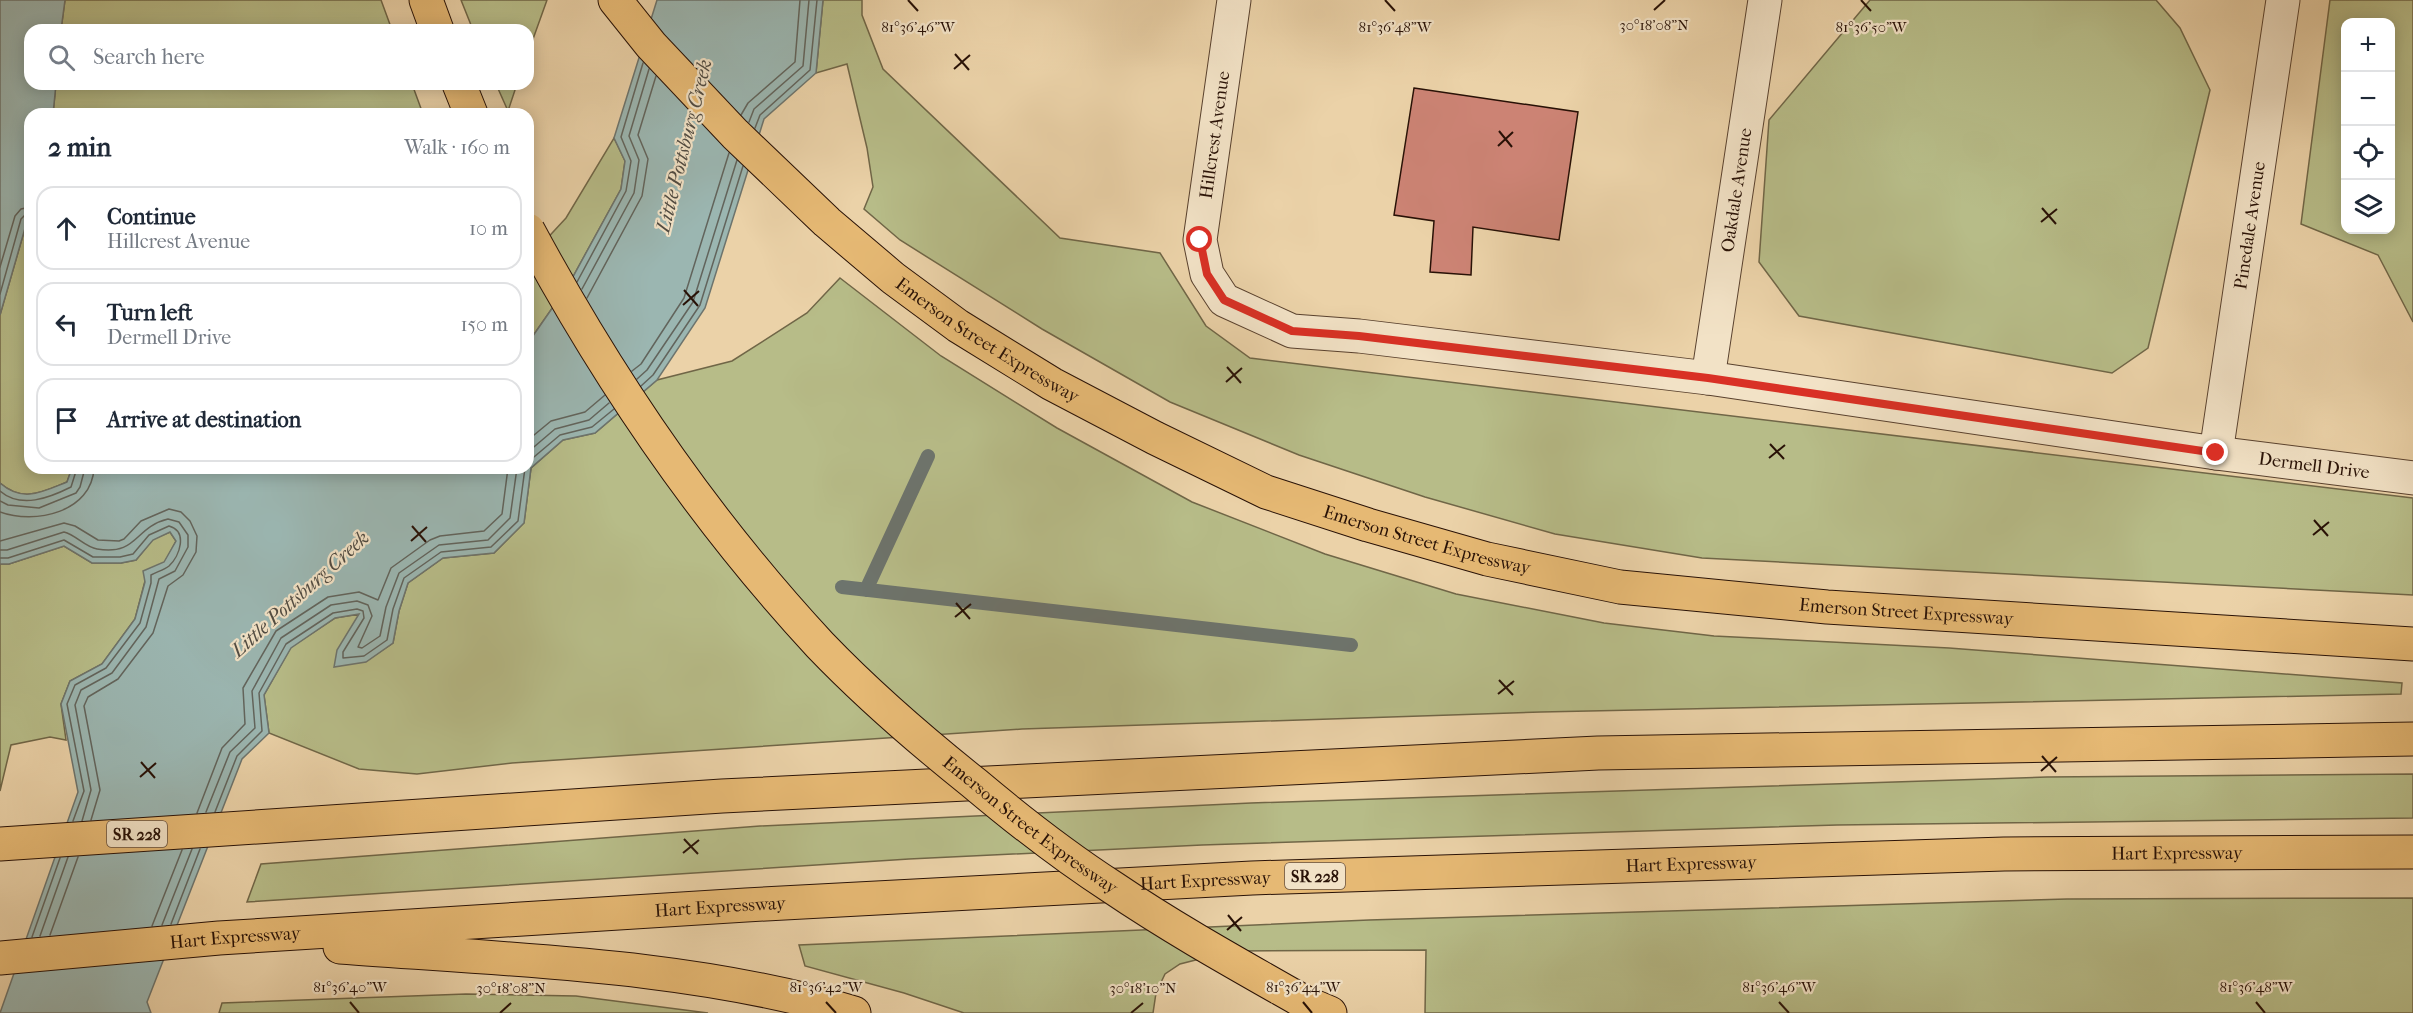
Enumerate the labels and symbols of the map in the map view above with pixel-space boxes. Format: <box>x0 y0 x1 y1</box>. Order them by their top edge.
text: 30°18'08"N <box>1619 16 1689 34</box>
text: 81°36'46"W <box>881 18 956 36</box>
text: 81°36'48"W <box>1359 18 1433 36</box>
text: 81°36'50"W <box>1835 18 1908 36</box>
water label: Little Pottsburg Creek <box>651 57 717 237</box>
street label: Hillcrest Avenue <box>1196 70 1234 200</box>
street label: Oakdale Avenue <box>1717 126 1756 254</box>
street label: Pinedale Avenue <box>2230 160 2270 291</box>
route start <box>1186 226 1212 252</box>
street label: Emerson Street Expressway <box>891 273 1084 407</box>
route end <box>2202 439 2228 465</box>
street label: Dermell Drive <box>2257 448 2371 483</box>
street label: Emerson Street Expressway <box>1321 501 1534 579</box>
water label: Little Pottsburg Creek <box>225 526 374 663</box>
street label: Emerson Street Expressway <box>1798 594 2015 629</box>
street label: Emerson Street Expressway <box>939 752 1123 899</box>
road number: SR 228 <box>107 821 167 847</box>
street label: Hart Expressway <box>2111 842 2244 864</box>
street label: Hart Expressway <box>1625 851 1758 877</box>
road number: SR 228 <box>1285 863 1345 889</box>
street label: Hart Expressway <box>1139 867 1273 894</box>
street label: Hart Expressway <box>654 892 788 921</box>
street label: Hart Expressway <box>169 922 303 953</box>
text: 81°36'40"W <box>313 978 388 996</box>
text: 81°36'42"W <box>790 978 864 996</box>
text: 81°36'44"W <box>1266 978 1341 996</box>
text: 81°36'46"W <box>1742 978 1817 996</box>
text: 81°36'48"W <box>2220 978 2294 996</box>
text: 30°18'08"N <box>476 979 546 997</box>
text: 30°18'10"N <box>1110 979 1177 997</box>

